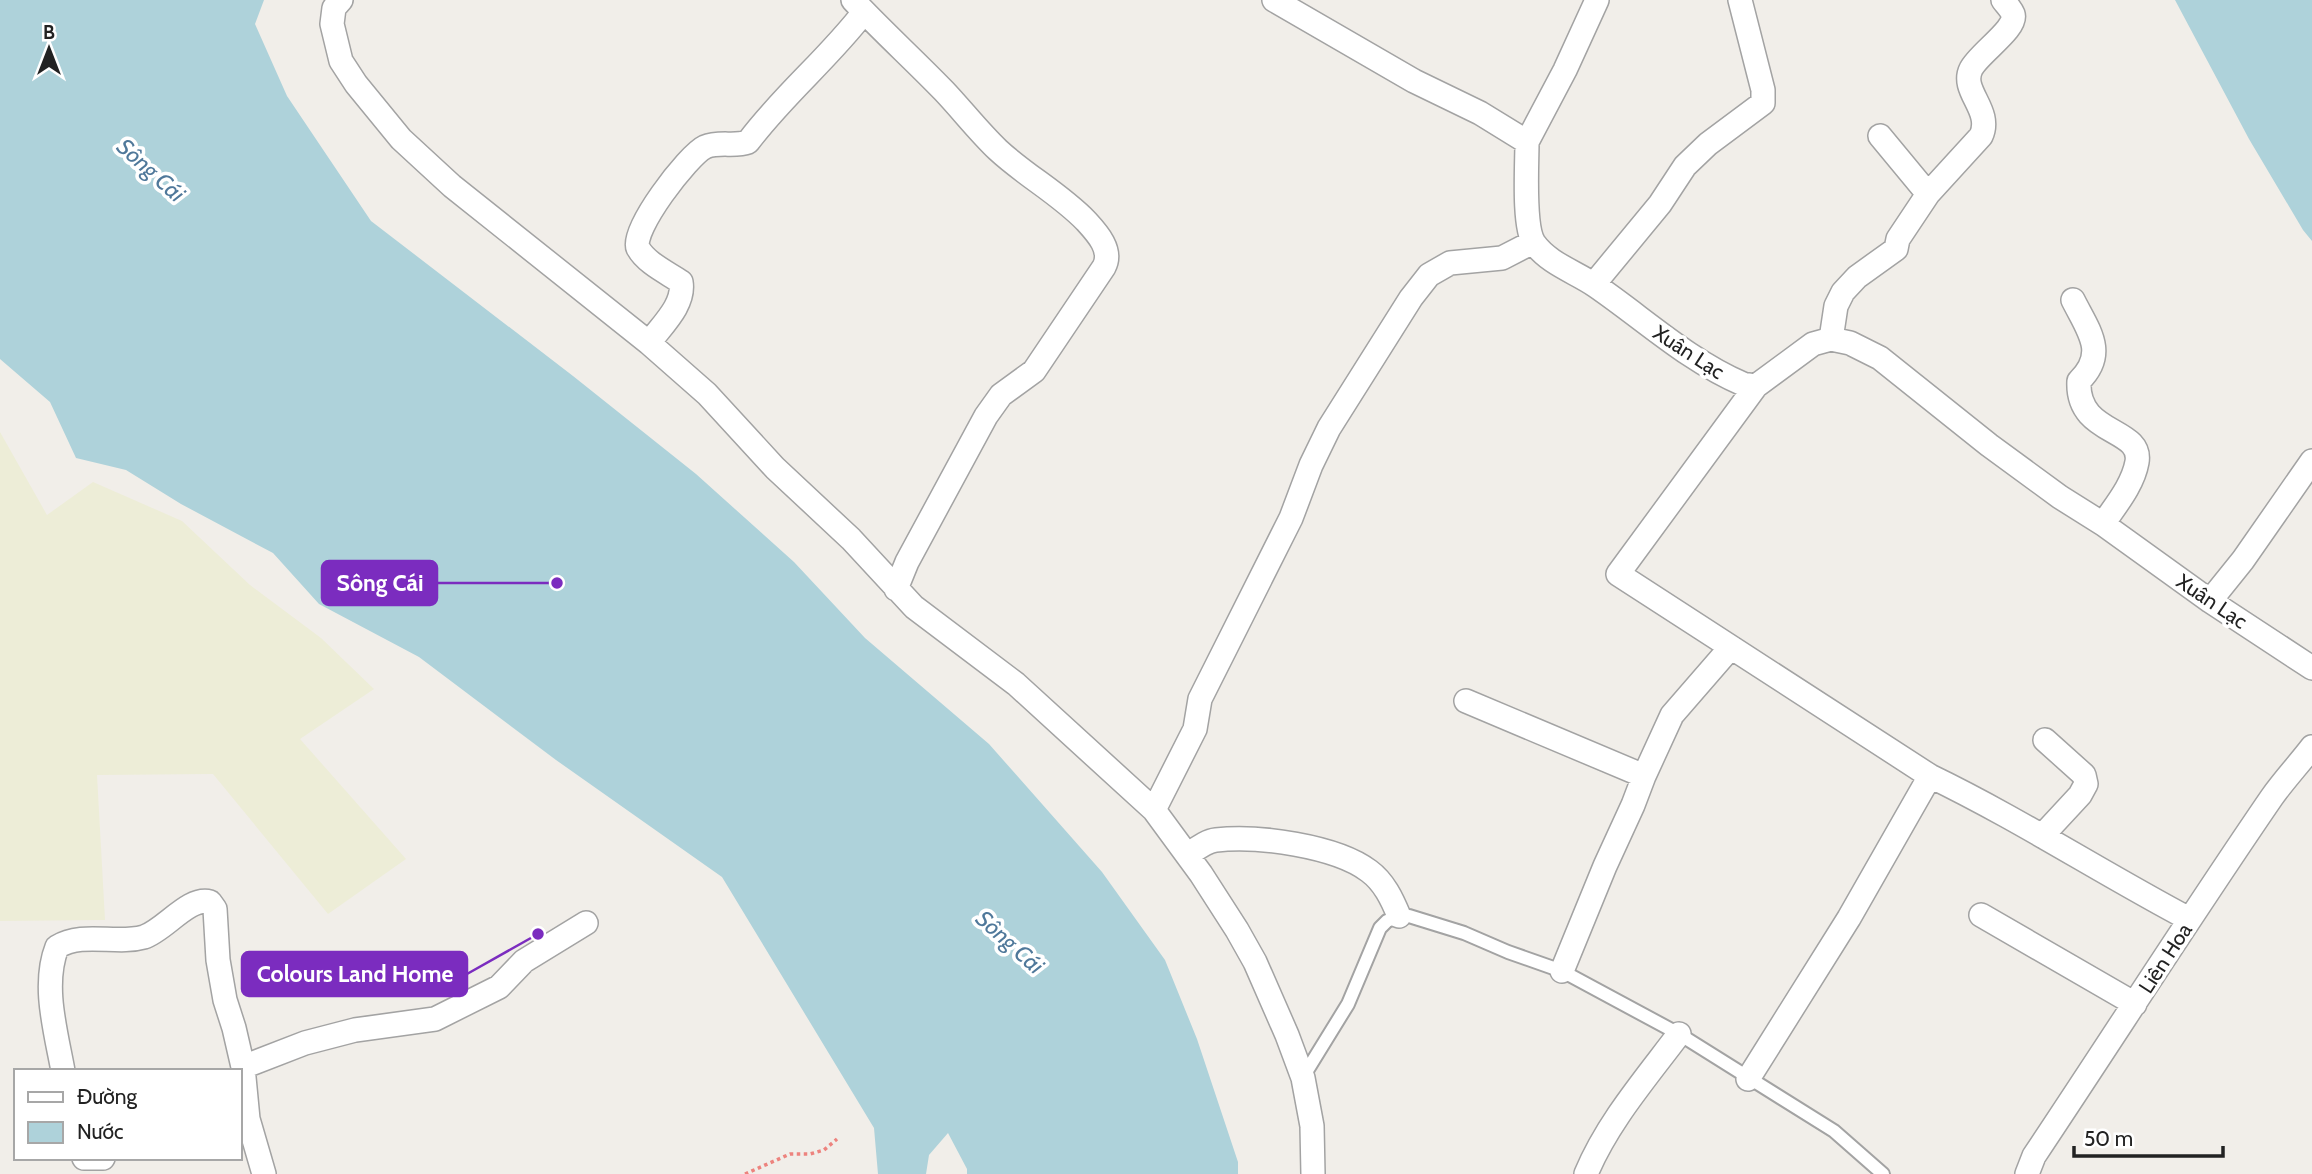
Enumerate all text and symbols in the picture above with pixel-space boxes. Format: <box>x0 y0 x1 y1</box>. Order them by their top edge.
north arrow <box>14 14 84 84</box>
text: B <box>43 21 55 44</box>
water label: Sông Cái <box>111 132 191 208</box>
street label: Xuân Lạc <box>1649 320 1729 384</box>
callout: Sông Cái <box>322 561 437 605</box>
street label: Xuân Lạc <box>2172 568 2252 634</box>
text: Sông Cái <box>337 569 423 597</box>
water label: Sông Cái <box>970 904 1050 980</box>
street label: Liên Hoa <box>2133 918 2197 998</box>
callout: Colours Land Home <box>242 952 467 996</box>
text: Colours Land Home <box>257 960 453 988</box>
legend <box>14 1069 242 1160</box>
text: Đường <box>77 1084 138 1109</box>
scale bar <box>2074 1114 2223 1158</box>
text: Nước <box>77 1119 124 1144</box>
text: 50 m <box>2084 1126 2133 1151</box>

